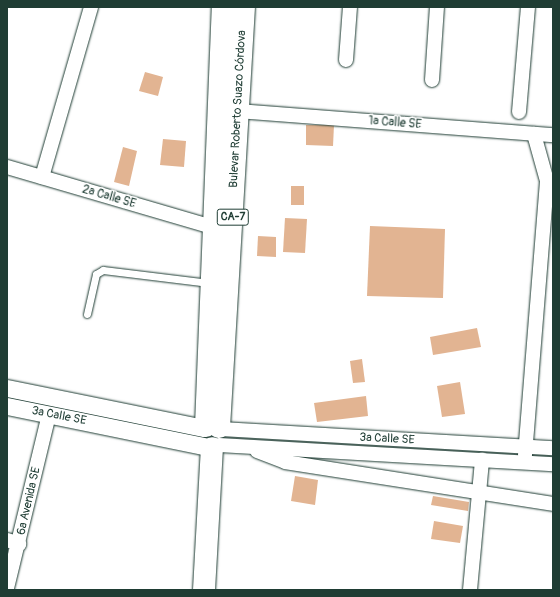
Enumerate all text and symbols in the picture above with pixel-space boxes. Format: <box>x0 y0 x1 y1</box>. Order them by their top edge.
street label: Bulevar Roberto Suazo Córdova <box>227 30 249 188</box>
street label: 1a Calle SE <box>368 114 422 132</box>
street label: 2a Calle SE <box>80 182 138 212</box>
road number: CA-7 <box>216 208 250 226</box>
street label: 3a Calle SE <box>30 404 88 428</box>
street label: 3a Calle SE <box>359 430 415 448</box>
street label: 6a Avenida SE <box>14 466 44 536</box>

